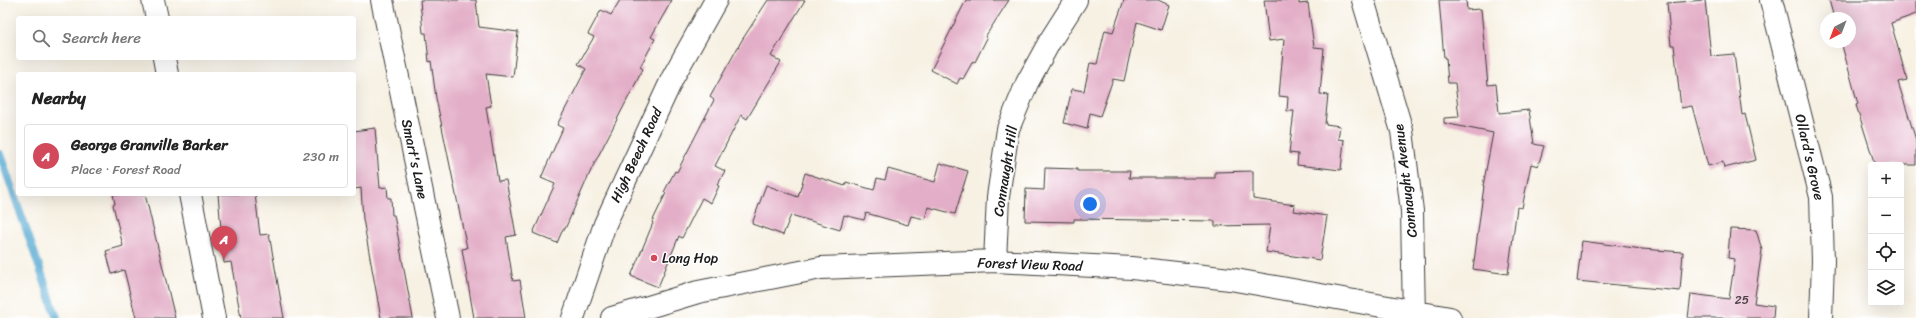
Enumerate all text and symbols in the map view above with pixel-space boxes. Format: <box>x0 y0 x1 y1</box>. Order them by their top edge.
north arrow <box>1820 12 1856 48</box>
search box <box>16 16 356 60</box>
text: Search here <box>62 25 141 51</box>
icon: search <box>30 27 52 49</box>
text: Nearby <box>32 83 86 113</box>
street label: High Beech Road <box>603 102 670 207</box>
street label: Ollard's Grove <box>1787 112 1832 203</box>
street label: Smart's Lane <box>394 117 435 202</box>
street label: Connaught Avenue <box>1386 122 1425 239</box>
street label: Connaught Hill <box>986 123 1025 218</box>
text: George Granville Barker <box>71 132 227 158</box>
text: A <box>42 145 50 168</box>
text: 230 m <box>303 145 339 168</box>
text: Place · Forest Road <box>71 158 181 181</box>
map controls <box>1868 162 1904 306</box>
button: + <box>1868 162 1904 198</box>
your location <box>1080 194 1100 214</box>
button: − <box>1868 198 1904 234</box>
pin: A <box>211 226 237 259</box>
button: locate <box>1868 234 1904 270</box>
place label: Long Hop <box>662 246 719 271</box>
street label: Forest View Road <box>977 250 1085 279</box>
marker: Long Hop <box>649 253 659 263</box>
button: layers <box>1868 270 1904 306</box>
house number: 25 <box>1735 289 1749 311</box>

